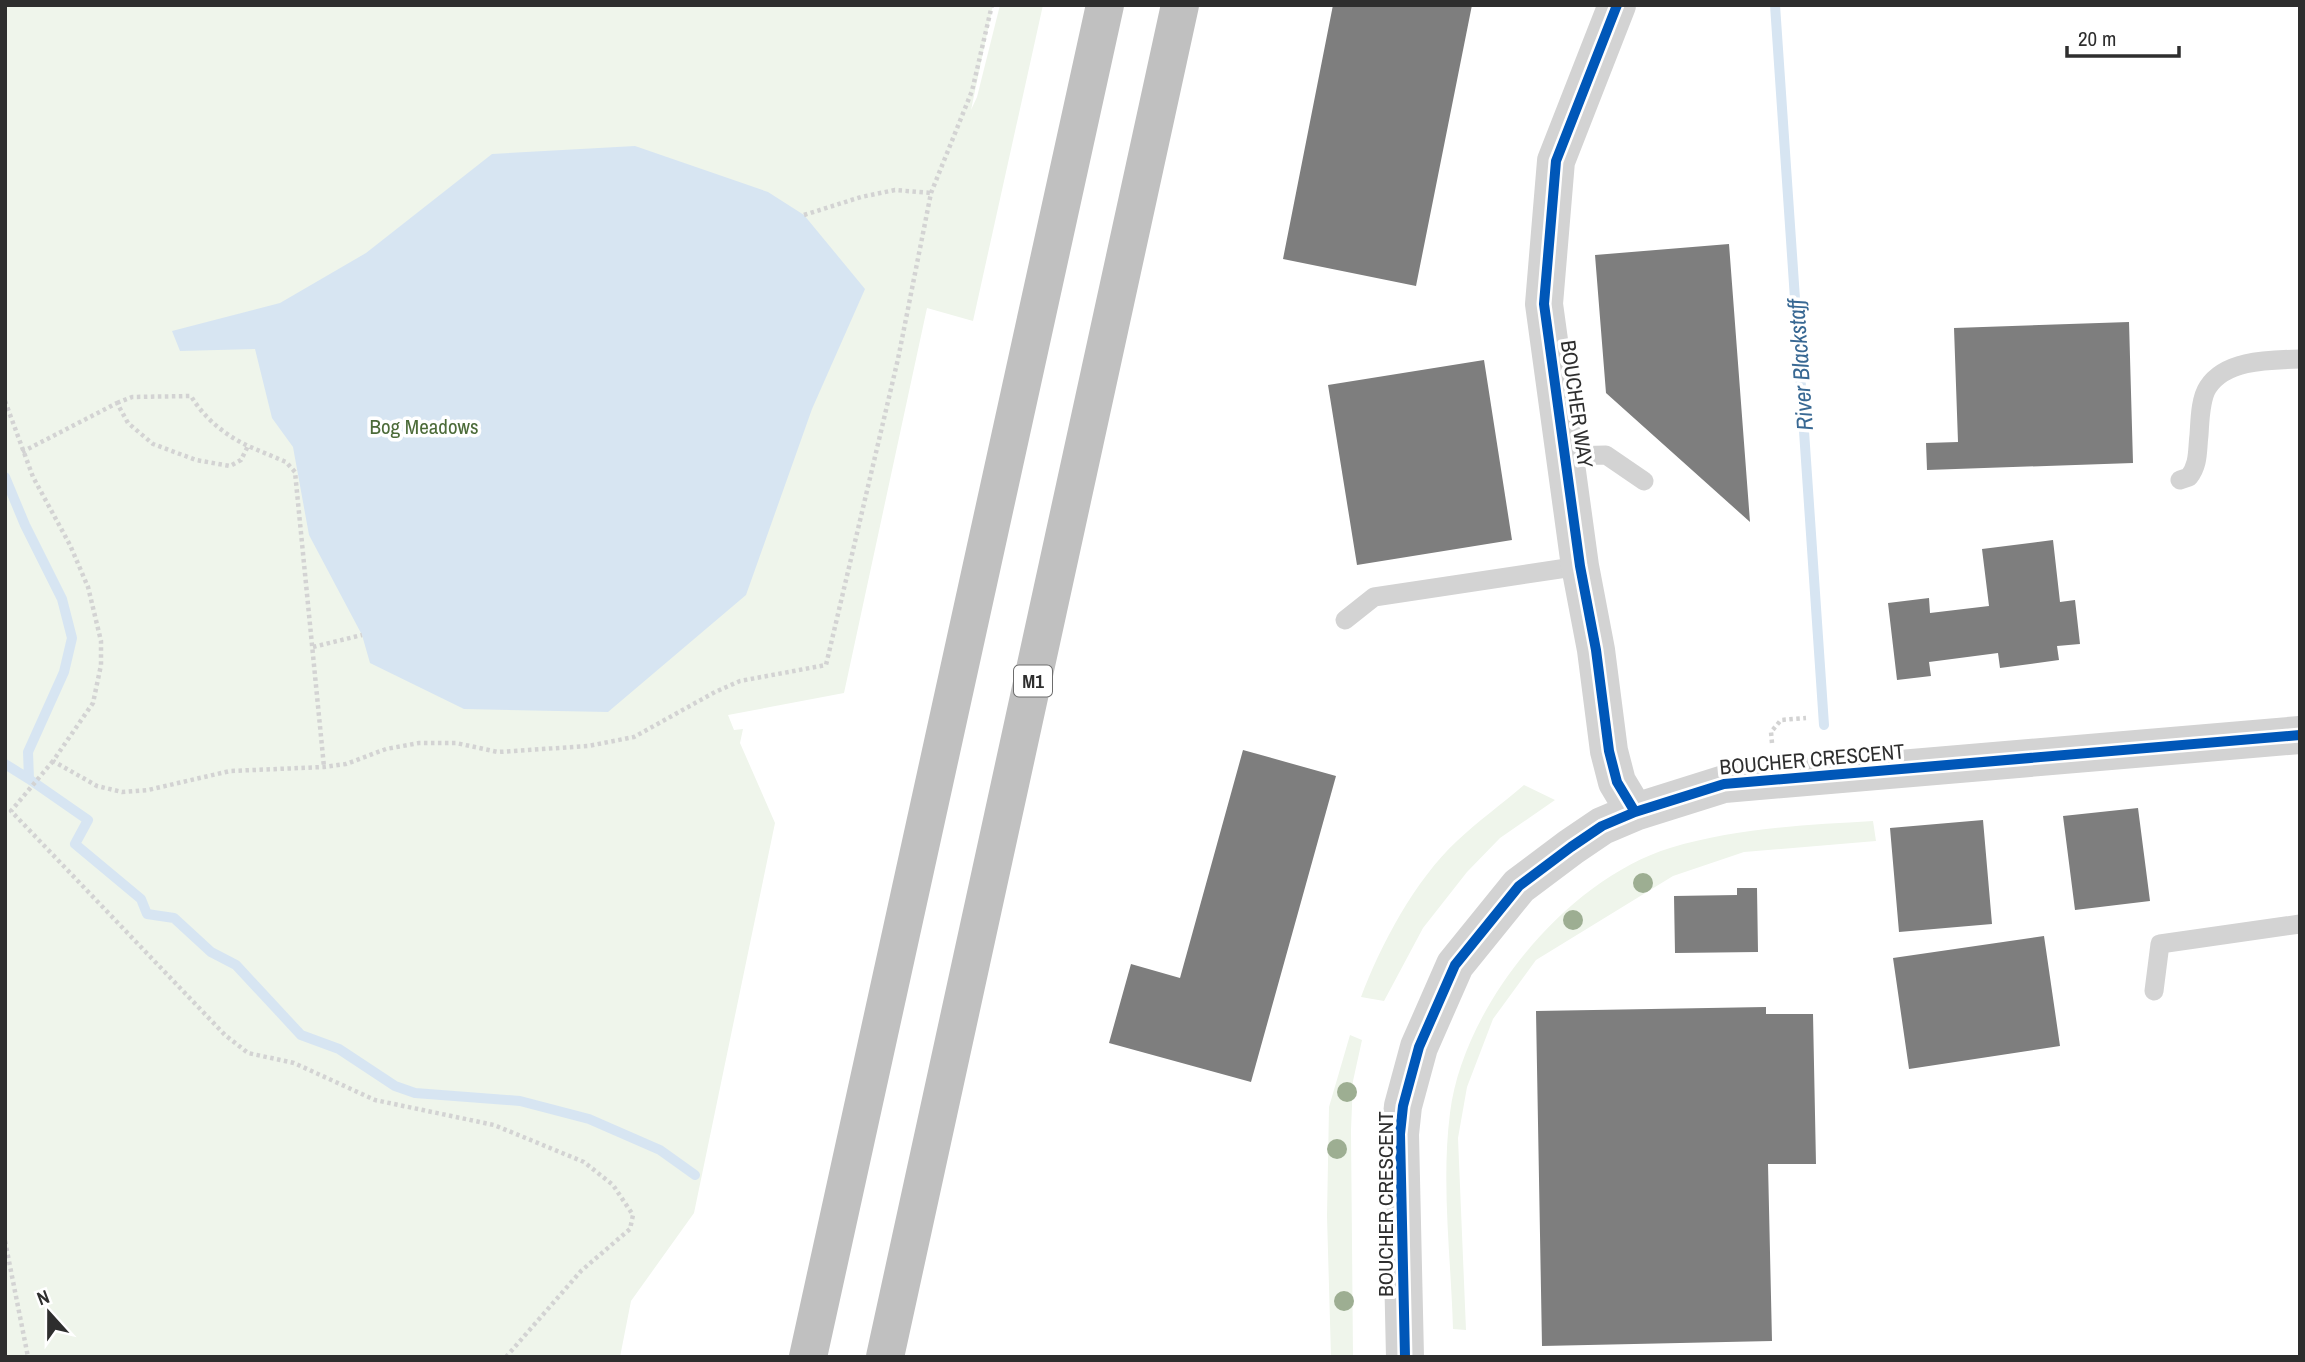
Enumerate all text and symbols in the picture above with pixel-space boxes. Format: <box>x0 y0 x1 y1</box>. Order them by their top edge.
scale bar <box>2067 14 2179 58</box>
text: 20 m <box>2078 24 2116 53</box>
water label: River Blackstaff <box>1780 296 1820 432</box>
street label: BOUCHER WAY <box>1554 338 1600 470</box>
park label: Bog Meadows <box>369 412 479 441</box>
road number: M1 <box>1014 666 1052 696</box>
street label: BOUCHER CRESCENT <box>1718 736 1906 782</box>
street label: BOUCHER CRESCENT <box>1371 1111 1400 1297</box>
north arrow <box>14 1278 84 1348</box>
text: N <box>33 1283 53 1311</box>

